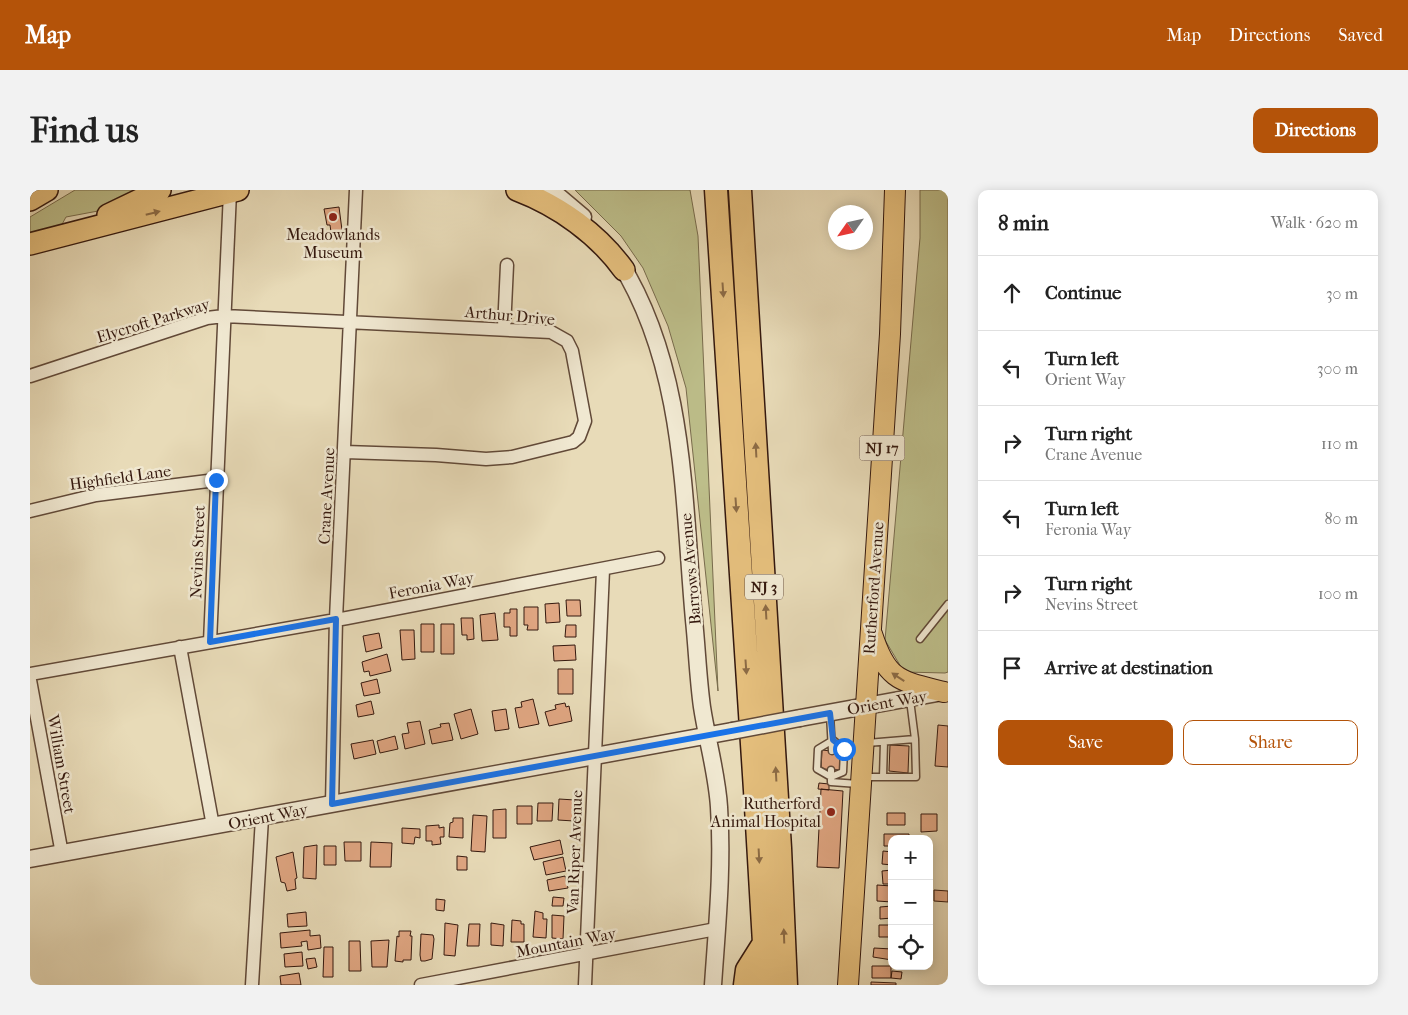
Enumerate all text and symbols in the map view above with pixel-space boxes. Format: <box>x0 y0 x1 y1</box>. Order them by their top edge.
text: Map <box>25 21 71 49</box>
text: Map <box>1167 25 1201 46</box>
text: Directions <box>1229 25 1310 46</box>
text: Saved <box>1338 25 1383 46</box>
button: Directions <box>1253 108 1378 153</box>
text: Find us <box>30 110 139 151</box>
north arrow <box>828 205 873 250</box>
one-way arrow <box>145 209 160 217</box>
marker: Meadowlands Museum <box>327 211 339 223</box>
text: 8 min <box>998 211 1049 235</box>
text: Walk · 620 m <box>1271 213 1358 232</box>
place label: Meadowlands Museum <box>286 225 380 262</box>
icon: ahead <box>998 279 1026 307</box>
one-way arrow <box>719 282 727 298</box>
text: Continue <box>1045 282 1121 304</box>
text: 30 m <box>1326 284 1358 303</box>
street label: Elycroft Parkway <box>94 294 213 347</box>
street label: Arthur Drive <box>463 302 556 329</box>
text: Turn left <box>1045 348 1119 370</box>
icon: left <box>998 354 1026 382</box>
text: 300 m <box>1317 359 1358 378</box>
text: Orient Way <box>1045 370 1126 389</box>
text: Turn right <box>1045 423 1132 445</box>
icon: right <box>998 429 1026 457</box>
text: 110 m <box>1321 434 1358 453</box>
road number: NJ 17 <box>860 436 904 460</box>
one-way arrow <box>752 441 760 457</box>
text: Crane Avenue <box>1045 445 1142 464</box>
street label: Crane Avenue <box>314 447 339 545</box>
street label: Highfield Lane <box>68 461 172 494</box>
route end <box>205 469 228 492</box>
one-way arrow <box>733 497 741 513</box>
text: Turn left <box>1045 498 1119 520</box>
icon: left <box>998 504 1026 532</box>
street label: Nevins Street <box>186 505 209 599</box>
text: 80 m <box>1324 509 1358 528</box>
street label: Barrows Avenue <box>676 512 705 626</box>
text: Feronia Way <box>1045 520 1131 539</box>
street label: Rutherford Avenue <box>859 521 888 655</box>
street label: Feronia Way <box>387 568 476 603</box>
text: Turn right <box>1045 573 1132 595</box>
road number: NJ 3 <box>745 574 783 600</box>
icon: right <box>998 579 1026 607</box>
text: 100 m <box>1318 584 1358 603</box>
text: Nevins Street <box>1045 595 1138 614</box>
one-way arrow <box>761 604 769 620</box>
icon: arrive <box>998 654 1026 682</box>
text: Arrive at destination <box>1045 657 1213 679</box>
one-way arrow <box>743 659 751 675</box>
one-way arrow <box>891 672 905 682</box>
street label: Orient Way <box>846 686 929 719</box>
street label: William Street <box>43 712 80 815</box>
button: Save <box>998 720 1173 765</box>
button: Share <box>1183 720 1358 765</box>
route start <box>833 738 856 761</box>
one-way arrow <box>771 766 779 782</box>
street label: Van Riper Avenue <box>563 789 586 915</box>
place label: Rutherford Animal Hospital <box>710 794 822 831</box>
street label: Orient Way <box>227 799 310 834</box>
marker: Rutherford Animal Hospital <box>825 806 837 818</box>
map controls <box>888 835 933 970</box>
button: + <box>888 835 933 880</box>
one-way arrow <box>755 848 763 864</box>
button: − <box>888 880 933 925</box>
street label: Mountain Way <box>514 923 618 961</box>
button: locate <box>888 925 933 970</box>
one-way arrow <box>780 928 788 944</box>

